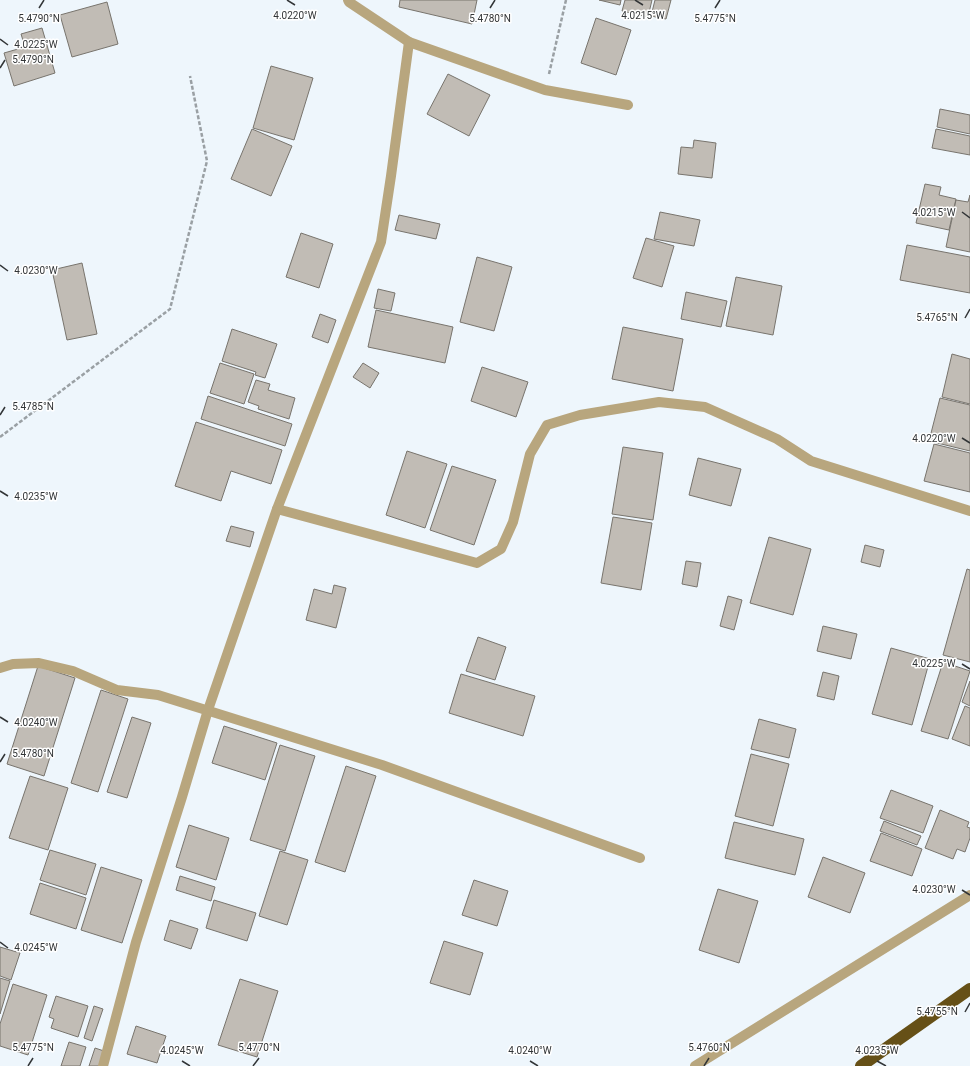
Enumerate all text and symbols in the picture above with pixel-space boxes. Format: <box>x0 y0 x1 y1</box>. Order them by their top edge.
text: 4.0220°W <box>273 10 317 21</box>
text: 4.0215°W <box>621 10 665 21</box>
text: 5.4790°N <box>18 13 60 24</box>
text: 5.4780°N <box>469 13 511 24</box>
text: 5.4775°N <box>694 13 736 24</box>
text: 4.0225°W <box>14 39 58 50</box>
text: 5.4790°N <box>12 54 54 65</box>
text: 4.0215°W <box>912 207 956 218</box>
text: 4.0230°W <box>14 265 58 276</box>
text: 5.4765°N <box>916 312 958 323</box>
text: 5.4785°N <box>12 401 54 412</box>
text: 4.0220°W <box>912 433 956 444</box>
text: 4.0235°W <box>14 491 58 502</box>
text: 4.0225°W <box>912 658 956 669</box>
text: 4.0240°W <box>14 717 58 728</box>
text: 5.4780°N <box>12 748 54 759</box>
text: 4.0230°W <box>912 884 956 895</box>
text: 4.0245°W <box>14 942 58 953</box>
text: 5.4755°N <box>916 1006 958 1017</box>
text: 5.4775°N <box>12 1042 54 1053</box>
text: 5.4770°N <box>238 1042 280 1053</box>
text: 5.4760°N <box>688 1042 730 1053</box>
text: 4.0245°W <box>160 1045 204 1056</box>
text: 4.0240°W <box>508 1045 552 1056</box>
text: 4.0235°W <box>855 1045 899 1056</box>

